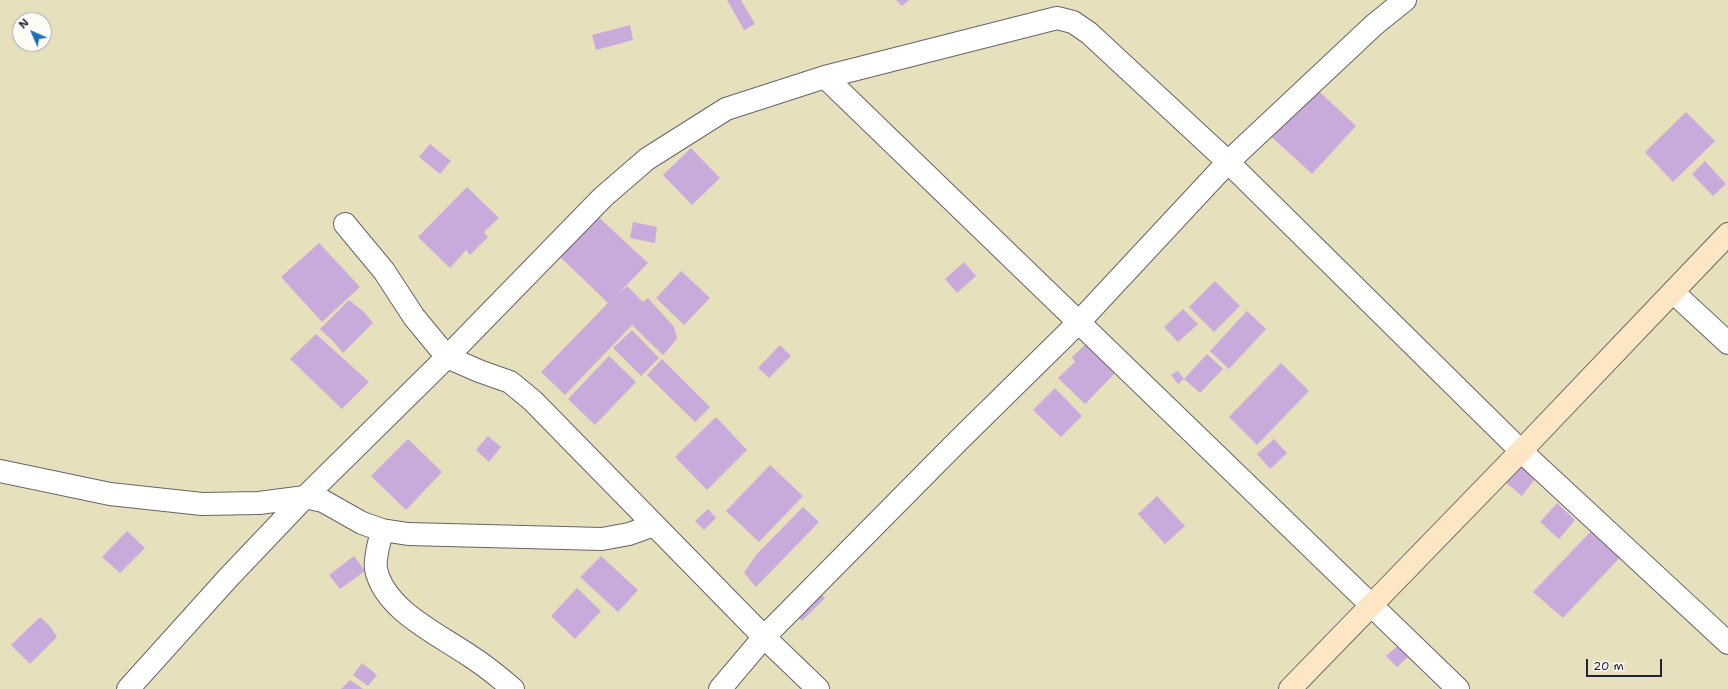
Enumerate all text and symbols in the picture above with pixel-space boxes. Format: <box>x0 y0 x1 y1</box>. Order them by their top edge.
north arrow <box>12 12 52 52</box>
text: N <box>15 15 32 32</box>
scale bar <box>1588 651 1664 677</box>
text: 20 m <box>1593 658 1624 674</box>

